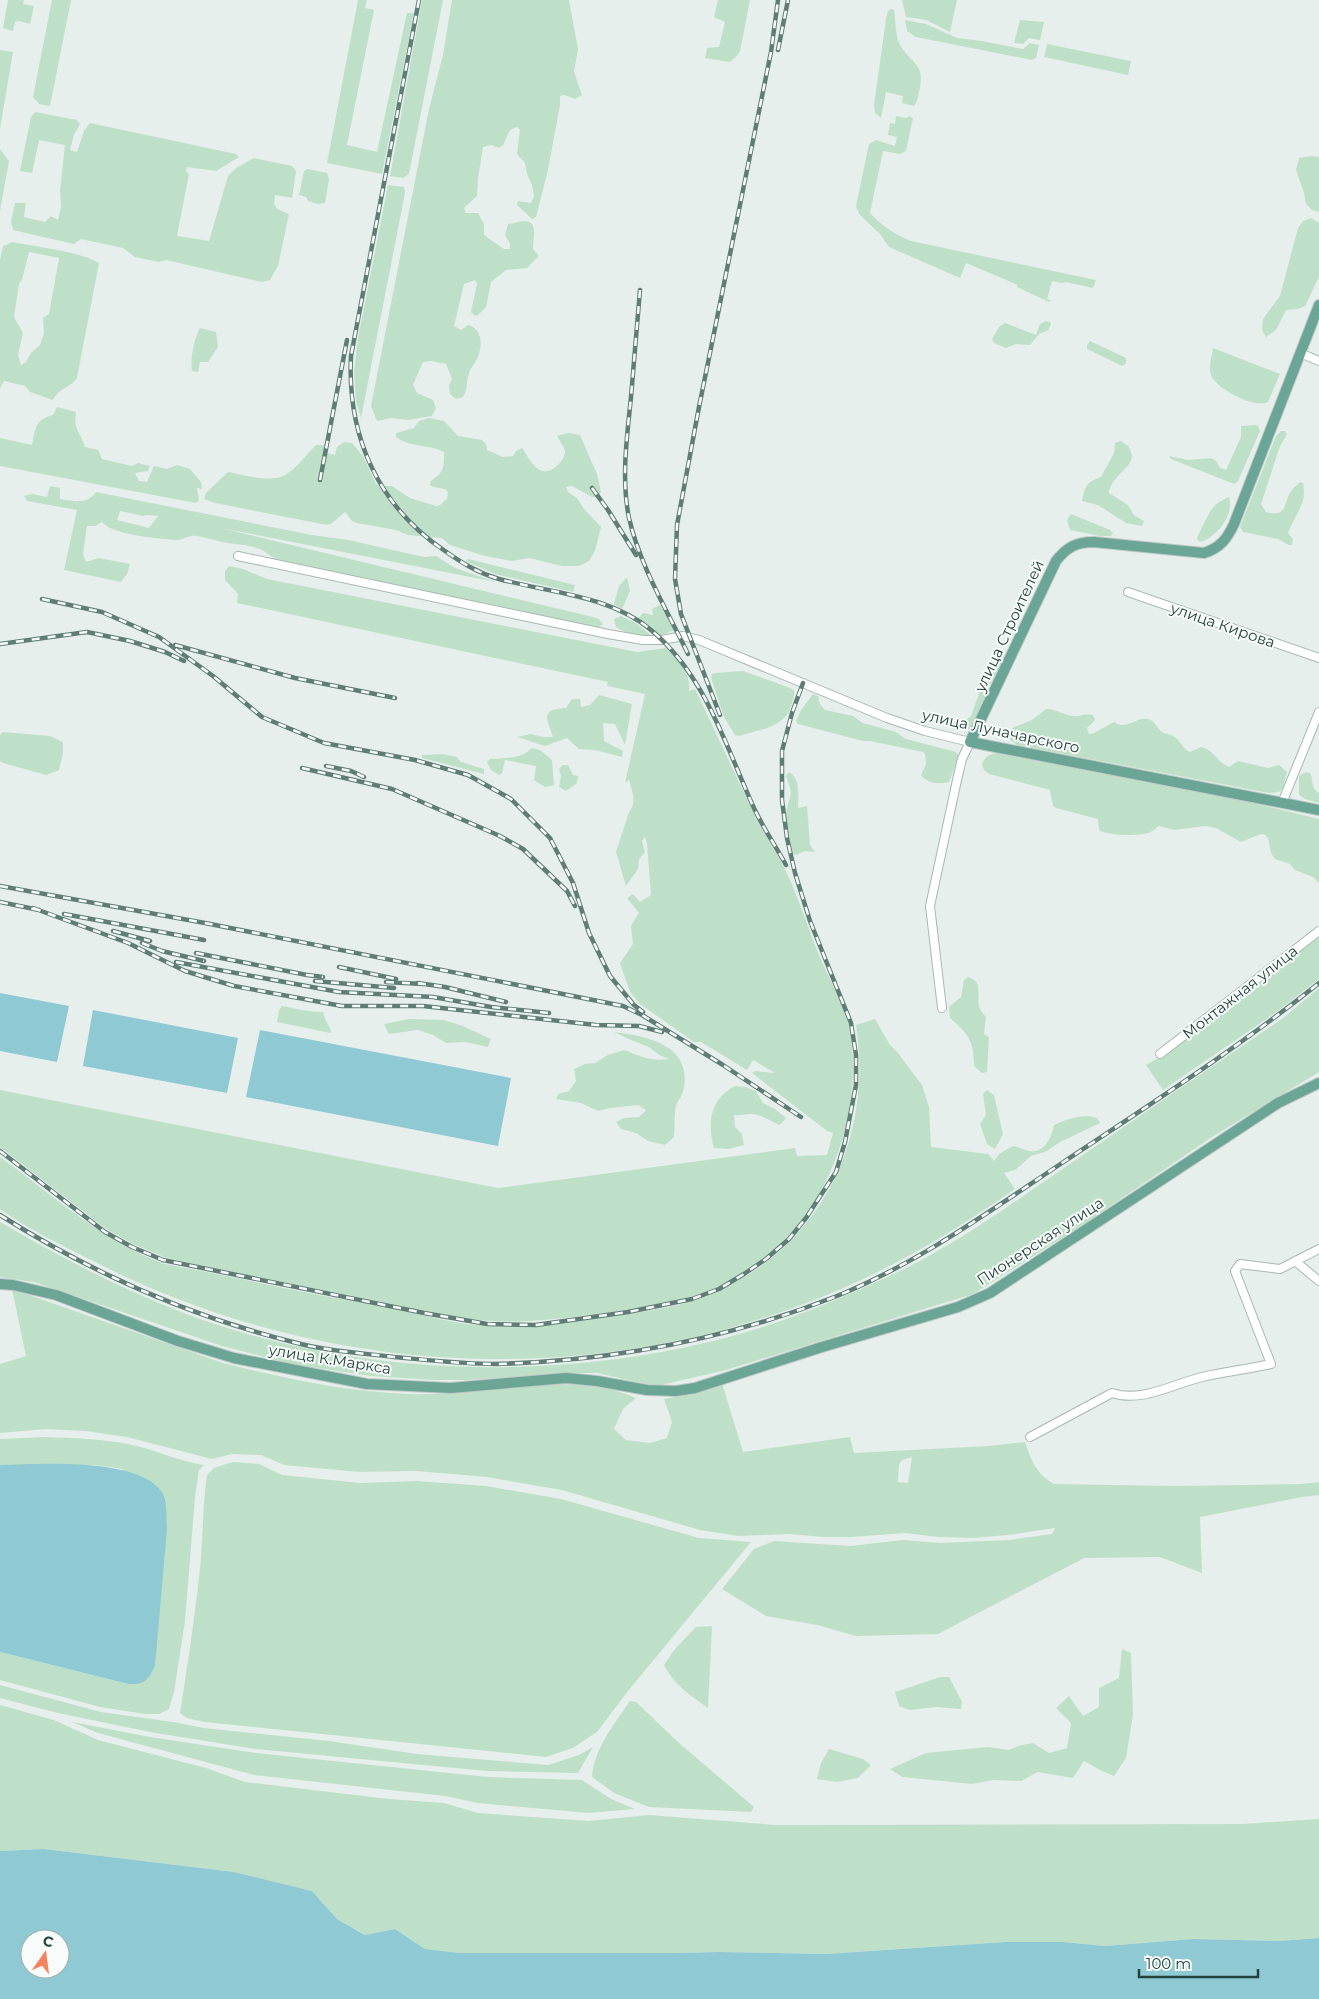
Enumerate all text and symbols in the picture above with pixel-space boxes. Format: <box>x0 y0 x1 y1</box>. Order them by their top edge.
street label: улица Строителей <box>970 557 1048 696</box>
street label: улица Кирова <box>1167 598 1278 652</box>
street label: улица Луначарского <box>920 705 1081 757</box>
street label: Монтажная улица <box>1179 941 1301 1043</box>
street label: Пионерская улица <box>973 1193 1107 1289</box>
street label: улица К.Маркса <box>266 1340 393 1378</box>
north arrow <box>20 1929 70 1979</box>
text: С <box>41 1931 55 1951</box>
scale bar <box>1139 1946 1258 1978</box>
text: 100 m <box>1146 1954 1191 1973</box>

